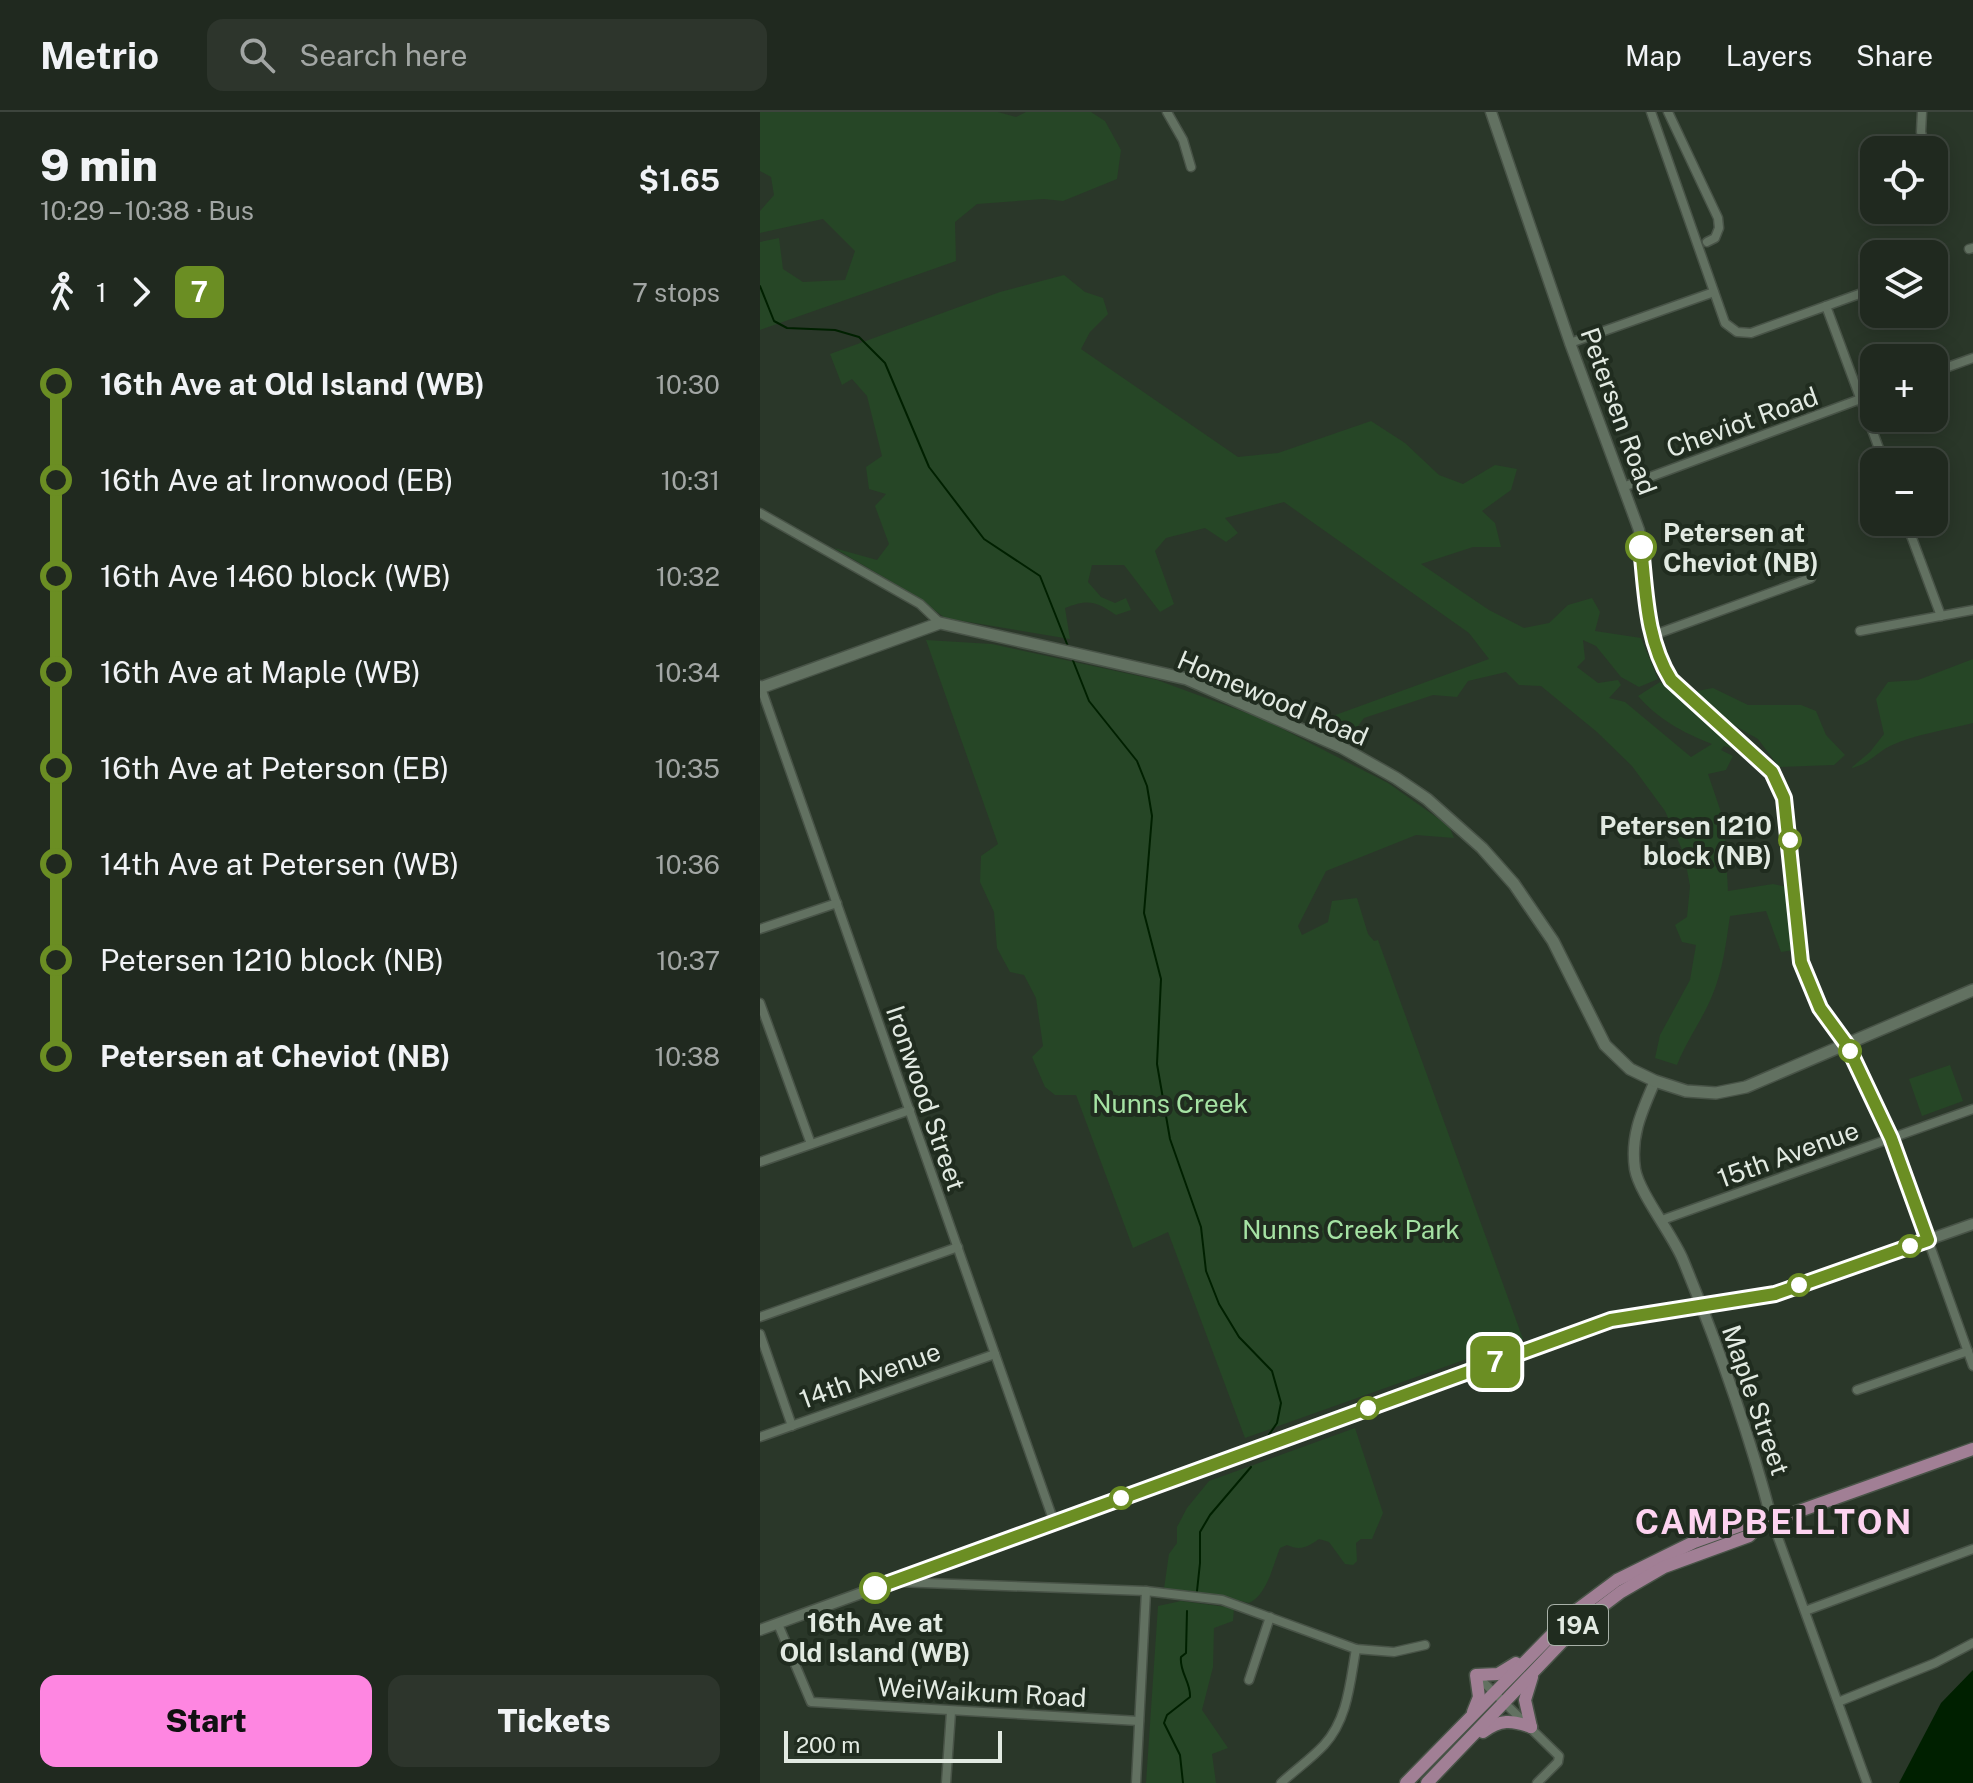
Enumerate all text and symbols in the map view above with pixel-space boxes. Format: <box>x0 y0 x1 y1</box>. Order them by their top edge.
search box <box>207 19 767 91</box>
text: Metrio <box>40 33 159 78</box>
icon: search <box>235 33 279 77</box>
text: Search here <box>299 37 468 73</box>
text: Map <box>1625 39 1682 72</box>
text: Layers <box>1726 39 1812 72</box>
text: Share <box>1856 39 1933 72</box>
map controls <box>1860 136 1948 536</box>
button: locate <box>1860 136 1948 224</box>
text: 9 min <box>40 139 158 191</box>
text: $1.65 <box>639 162 720 198</box>
text: 10:29 – 10:38 · Bus <box>40 195 254 226</box>
button: layers <box>1860 240 1948 328</box>
icon: walk <box>40 270 84 314</box>
icon: forward <box>119 270 163 314</box>
text: 7 <box>191 275 208 308</box>
text: 1 <box>96 277 107 308</box>
text: 7 stops <box>632 277 720 308</box>
street label: Petersen Road <box>1574 323 1664 499</box>
button: + <box>1860 344 1948 432</box>
text: 16th Ave at Old Island (WB) <box>100 366 485 402</box>
text: 10:30 <box>656 369 720 400</box>
street label: Cheviot Road <box>1662 380 1822 464</box>
button: − <box>1860 448 1948 536</box>
text: 16th Ave at Ironwood (EB) <box>100 462 454 498</box>
text: 10:31 <box>661 465 720 496</box>
place label: Petersen at Cheviot (NB) <box>1663 517 1819 578</box>
marker: Petersen at Cheviot (NB) <box>1626 532 1656 562</box>
text: 16th Ave 1460 block (WB) <box>100 558 451 594</box>
text: 10:32 <box>656 561 720 592</box>
street label: Homewood Road <box>1173 644 1373 752</box>
text: 16th Ave at Maple (WB) <box>100 654 421 690</box>
text: 10:34 <box>655 657 720 688</box>
text: 16th Ave at Peterson (EB) <box>100 750 449 786</box>
text: 10:35 <box>655 753 720 784</box>
place label: Petersen 1210 block (NB) <box>1599 810 1772 871</box>
marker: Petersen 1210 block (NB) <box>1779 829 1801 851</box>
text: 14th Ave at Petersen (WB) <box>100 846 459 882</box>
text: 10:36 <box>655 849 720 880</box>
text: Petersen 1210 block (NB) <box>100 942 444 978</box>
text: 10:37 <box>656 945 720 976</box>
street label: Ironwood Street <box>880 1001 972 1195</box>
text: Petersen at Cheviot (NB) <box>100 1038 451 1074</box>
unlabelled marker <box>1839 1040 1861 1062</box>
text: 10:38 <box>655 1041 720 1072</box>
park label: Nunns Creek <box>1092 1088 1248 1119</box>
street label: 15th Avenue <box>1713 1114 1863 1194</box>
park label: Nunns Creek Park <box>1242 1214 1460 1245</box>
unlabelled marker <box>1899 1235 1921 1257</box>
unlabelled marker <box>1788 1274 1810 1296</box>
street label: Maple Street <box>1716 1321 1796 1479</box>
street label: 14th Avenue <box>795 1335 945 1415</box>
line badge: 7 <box>1469 1336 1521 1388</box>
text: 7 <box>1486 1345 1504 1378</box>
unlabelled marker <box>1357 1397 1379 1419</box>
unlabelled marker <box>1110 1487 1132 1509</box>
district label: CAMPBELLTON <box>1635 1502 1913 1542</box>
marker: 16th Ave at Old Island (WB) <box>860 1573 890 1603</box>
road number: 19A <box>1548 1605 1608 1645</box>
place label: 16th Ave at Old Island (WB) <box>779 1607 971 1668</box>
street label: WeiWaikum Road <box>877 1671 1087 1713</box>
button: Start <box>40 1675 372 1767</box>
button: Tickets <box>388 1675 720 1767</box>
scale bar <box>784 1727 1002 1763</box>
text: 200 m <box>796 1732 860 1758</box>

